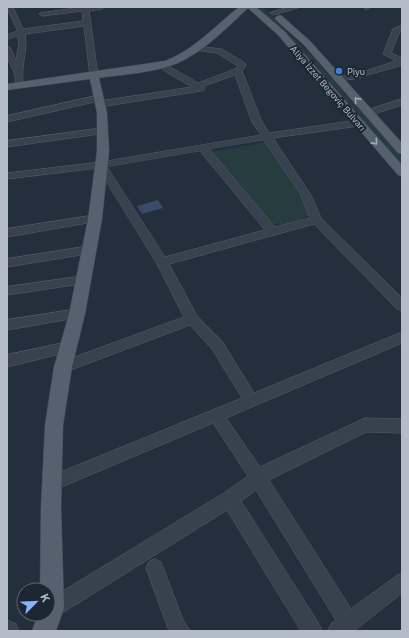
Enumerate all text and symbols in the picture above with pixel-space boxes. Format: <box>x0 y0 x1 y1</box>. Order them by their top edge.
street label: Aliya İzzet Begoviç Bulvarı <box>288 43 368 133</box>
marker: Piyu <box>334 66 344 76</box>
place label: Piyu <box>347 66 365 77</box>
one-way arrow <box>355 98 362 105</box>
one-way arrow <box>370 137 378 145</box>
north arrow <box>16 582 56 622</box>
text: K <box>38 592 52 604</box>

